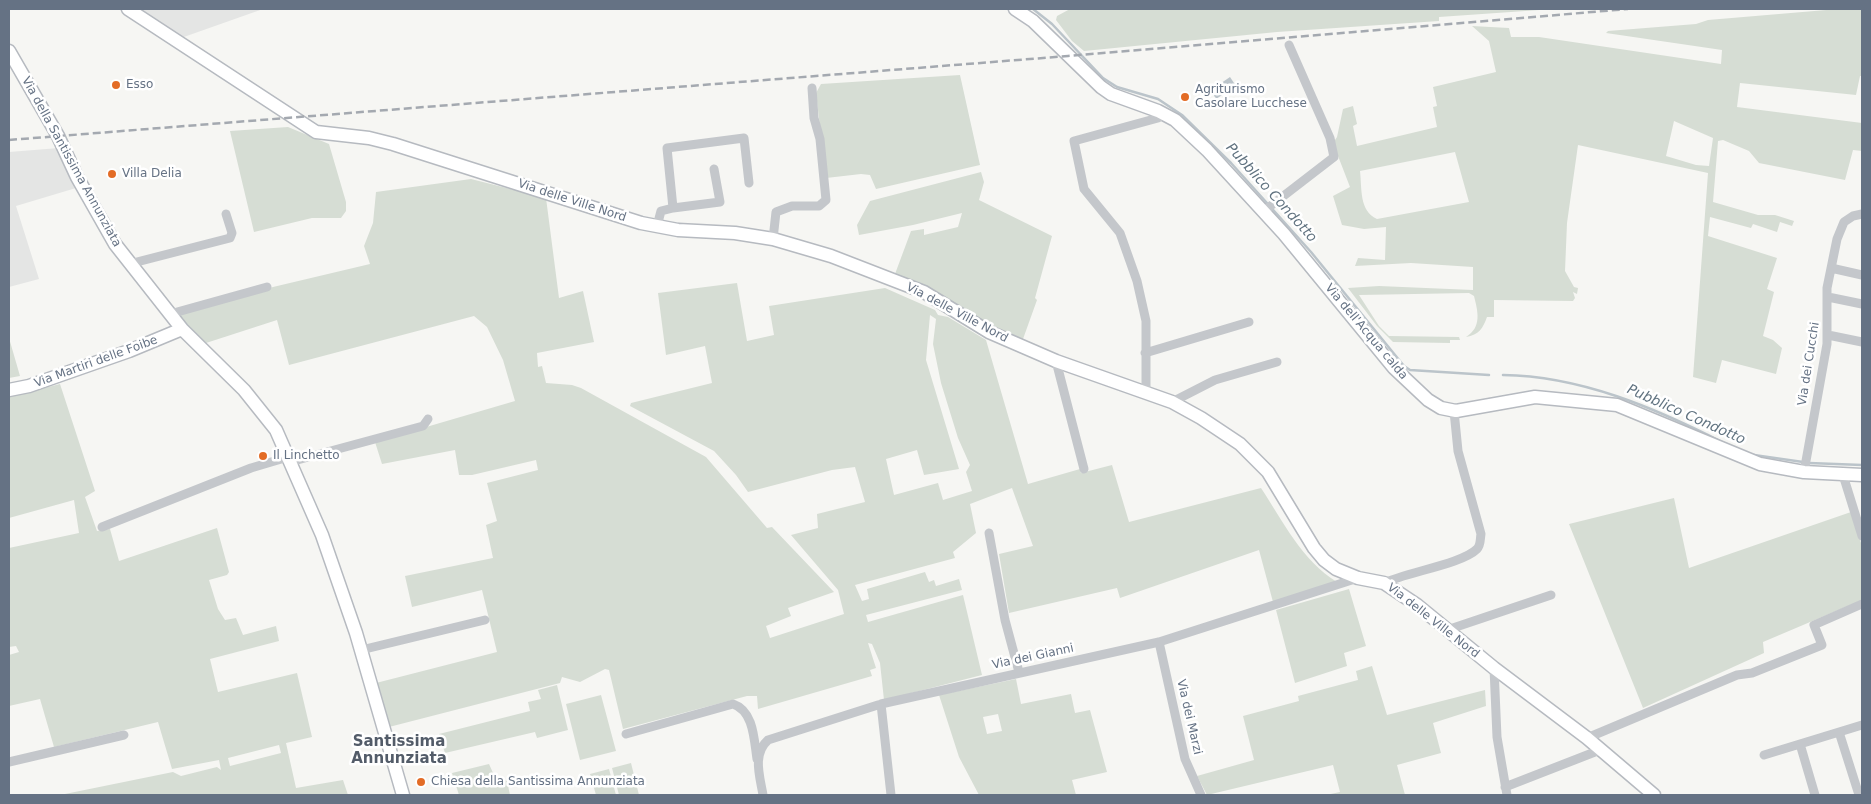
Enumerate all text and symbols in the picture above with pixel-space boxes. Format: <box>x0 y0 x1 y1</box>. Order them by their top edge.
street label: Via della Santissima Annunziata <box>18 74 124 250</box>
place label: Esso <box>126 78 153 92</box>
marker: Esso <box>110 79 122 91</box>
place label: Agriturismo Casolare Lucchese <box>1195 83 1307 111</box>
marker: Agriturismo Casolare Lucchese <box>1179 91 1191 103</box>
water label: Pubblico Condotto <box>1222 140 1320 246</box>
place label: Villa Delia <box>122 167 182 181</box>
marker: Villa Delia <box>106 168 118 180</box>
street label: Via delle Ville Nord <box>516 177 628 225</box>
street label: Via delle Ville Nord <box>904 280 1010 346</box>
street label: Via dell'Acqua calda <box>1322 281 1410 383</box>
street label: Via dei Cucchi <box>1795 321 1823 407</box>
street label: Via Martiri delle Foibe <box>32 333 160 391</box>
water label: Pubblico Condotto <box>1624 381 1748 449</box>
place label: Il Linchetto <box>273 449 340 463</box>
marker: Il Linchetto <box>257 450 269 462</box>
street label: Via delle Ville Nord <box>1384 581 1482 661</box>
street label: Via dei Gianni <box>991 641 1075 673</box>
street label: Via dei Marzi <box>1173 678 1205 756</box>
district label: Santissima Annunziata <box>351 733 447 768</box>
place label: Chiesa della Santissima Annunziata <box>431 775 645 789</box>
marker: Chiesa della Santissima Annunziata <box>415 776 427 788</box>

